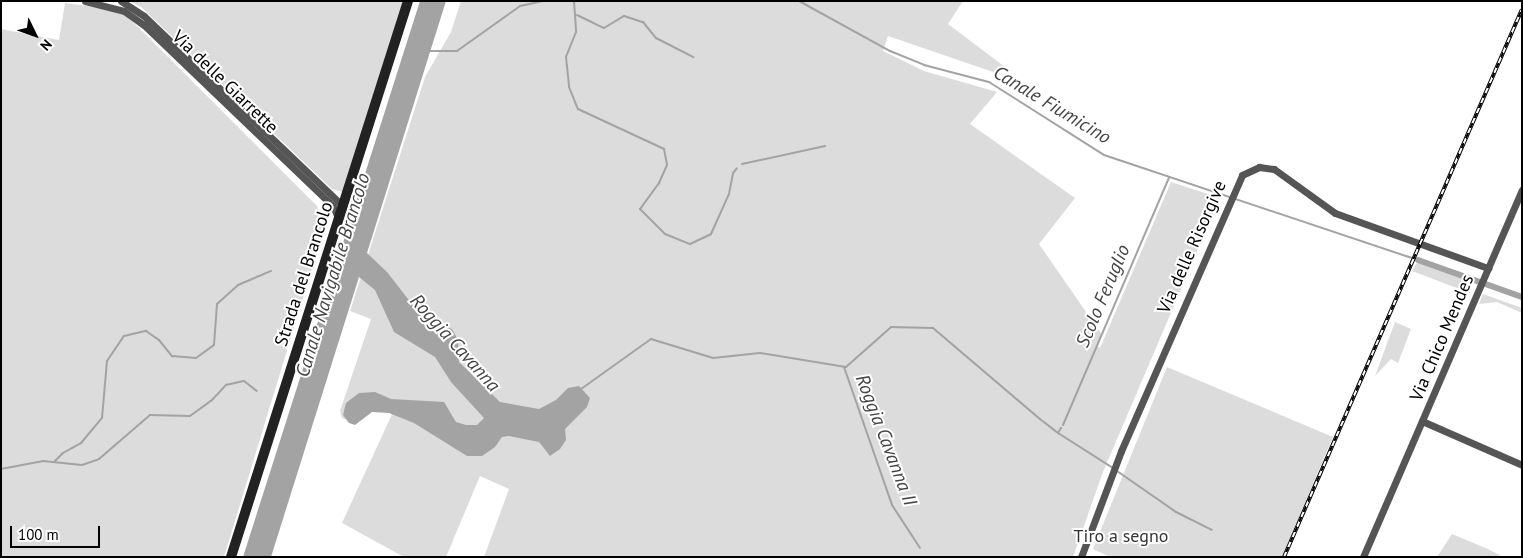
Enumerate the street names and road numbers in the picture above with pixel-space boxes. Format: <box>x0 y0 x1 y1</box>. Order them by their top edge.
street label: Via delle Giarrette <box>167 26 283 138</box>
street label: Via delle Risorgive <box>1153 177 1231 317</box>
street label: Strada del Brancolo <box>270 199 338 349</box>
street label: Via Chico Mendes <box>1406 271 1478 405</box>

